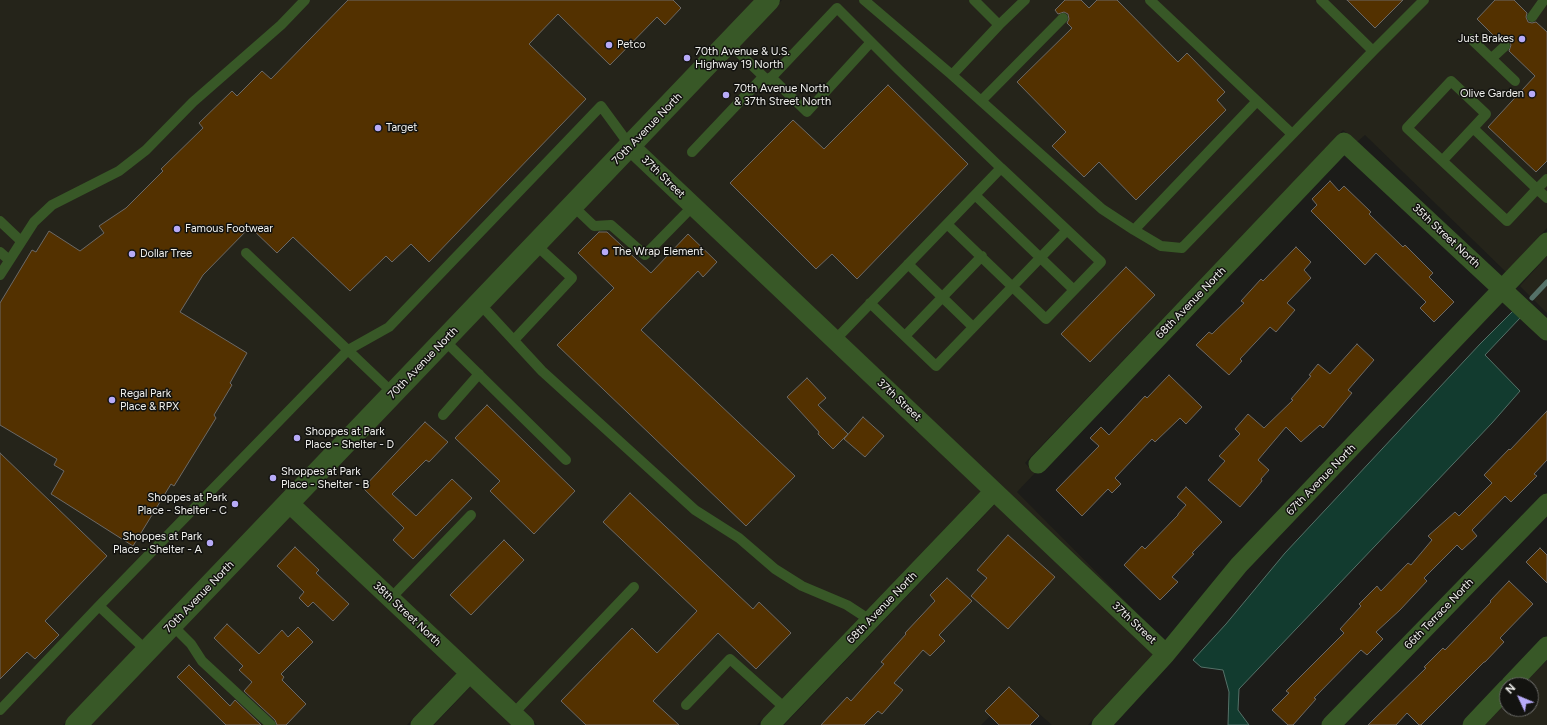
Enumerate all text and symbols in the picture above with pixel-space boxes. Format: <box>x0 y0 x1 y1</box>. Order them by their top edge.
place label: Just Brakes <box>1458 32 1514 46</box>
marker: Just Brakes <box>1517 34 1527 44</box>
place label: Petco <box>617 38 646 52</box>
marker: Petco <box>604 40 614 50</box>
place label: 70th Avenue & U.S. Highway 19 North <box>695 45 790 71</box>
marker: 70th Avenue & U.S. Highway 19 North <box>682 53 692 63</box>
place label: 70th Avenue North & 37th Street North <box>734 82 831 108</box>
place label: Olive Garden <box>1460 87 1524 101</box>
marker: Olive Garden <box>1527 89 1537 99</box>
street label: 70th Avenue North <box>609 90 685 168</box>
marker: 70th Avenue North & 37th Street North <box>721 90 731 100</box>
place label: Target <box>386 121 417 135</box>
marker: Target <box>373 123 383 133</box>
street label: 37th Street <box>638 153 688 201</box>
street label: 35th Street North <box>1409 201 1483 271</box>
place label: Famous Footwear <box>185 222 273 236</box>
marker: Famous Footwear <box>172 224 182 234</box>
place label: The Wrap Element <box>613 245 704 259</box>
place label: Dollar Tree <box>140 247 192 261</box>
marker: The Wrap Element <box>600 247 610 257</box>
marker: Dollar Tree <box>127 249 137 259</box>
street label: 68th Avenue North <box>1153 264 1229 342</box>
street label: 70th Avenue North <box>385 324 461 402</box>
street label: 37th Street <box>874 376 924 424</box>
place label: Regal Park Place & RPX <box>120 387 179 413</box>
marker: Regal Park Place & RPX <box>107 395 117 405</box>
place label: Shoppes at Park Place - Shelter - D <box>305 425 394 451</box>
marker: Shoppes at Park Place - Shelter - D <box>292 433 302 443</box>
street label: 67th Avenue North <box>1284 442 1358 518</box>
place label: Shoppes at Park Place - Shelter - B <box>281 465 369 491</box>
marker: Shoppes at Park Place - Shelter - B <box>268 473 278 483</box>
place label: Shoppes at Park Place - Shelter - C <box>137 491 227 517</box>
marker: Shoppes at Park Place - Shelter - C <box>230 499 240 509</box>
place label: Shoppes at Park Place - Shelter - A <box>113 530 202 556</box>
marker: Shoppes at Park Place - Shelter - A <box>205 538 215 548</box>
street label: 70th Avenue North <box>161 558 237 636</box>
street label: 68th Avenue North <box>844 569 920 647</box>
street label: 66th Terrace North <box>1402 576 1476 652</box>
street label: 38th Street North <box>370 579 444 649</box>
street label: 37th Street <box>1109 599 1159 647</box>
north arrow <box>1499 677 1539 717</box>
text: N <box>1503 681 1518 697</box>

